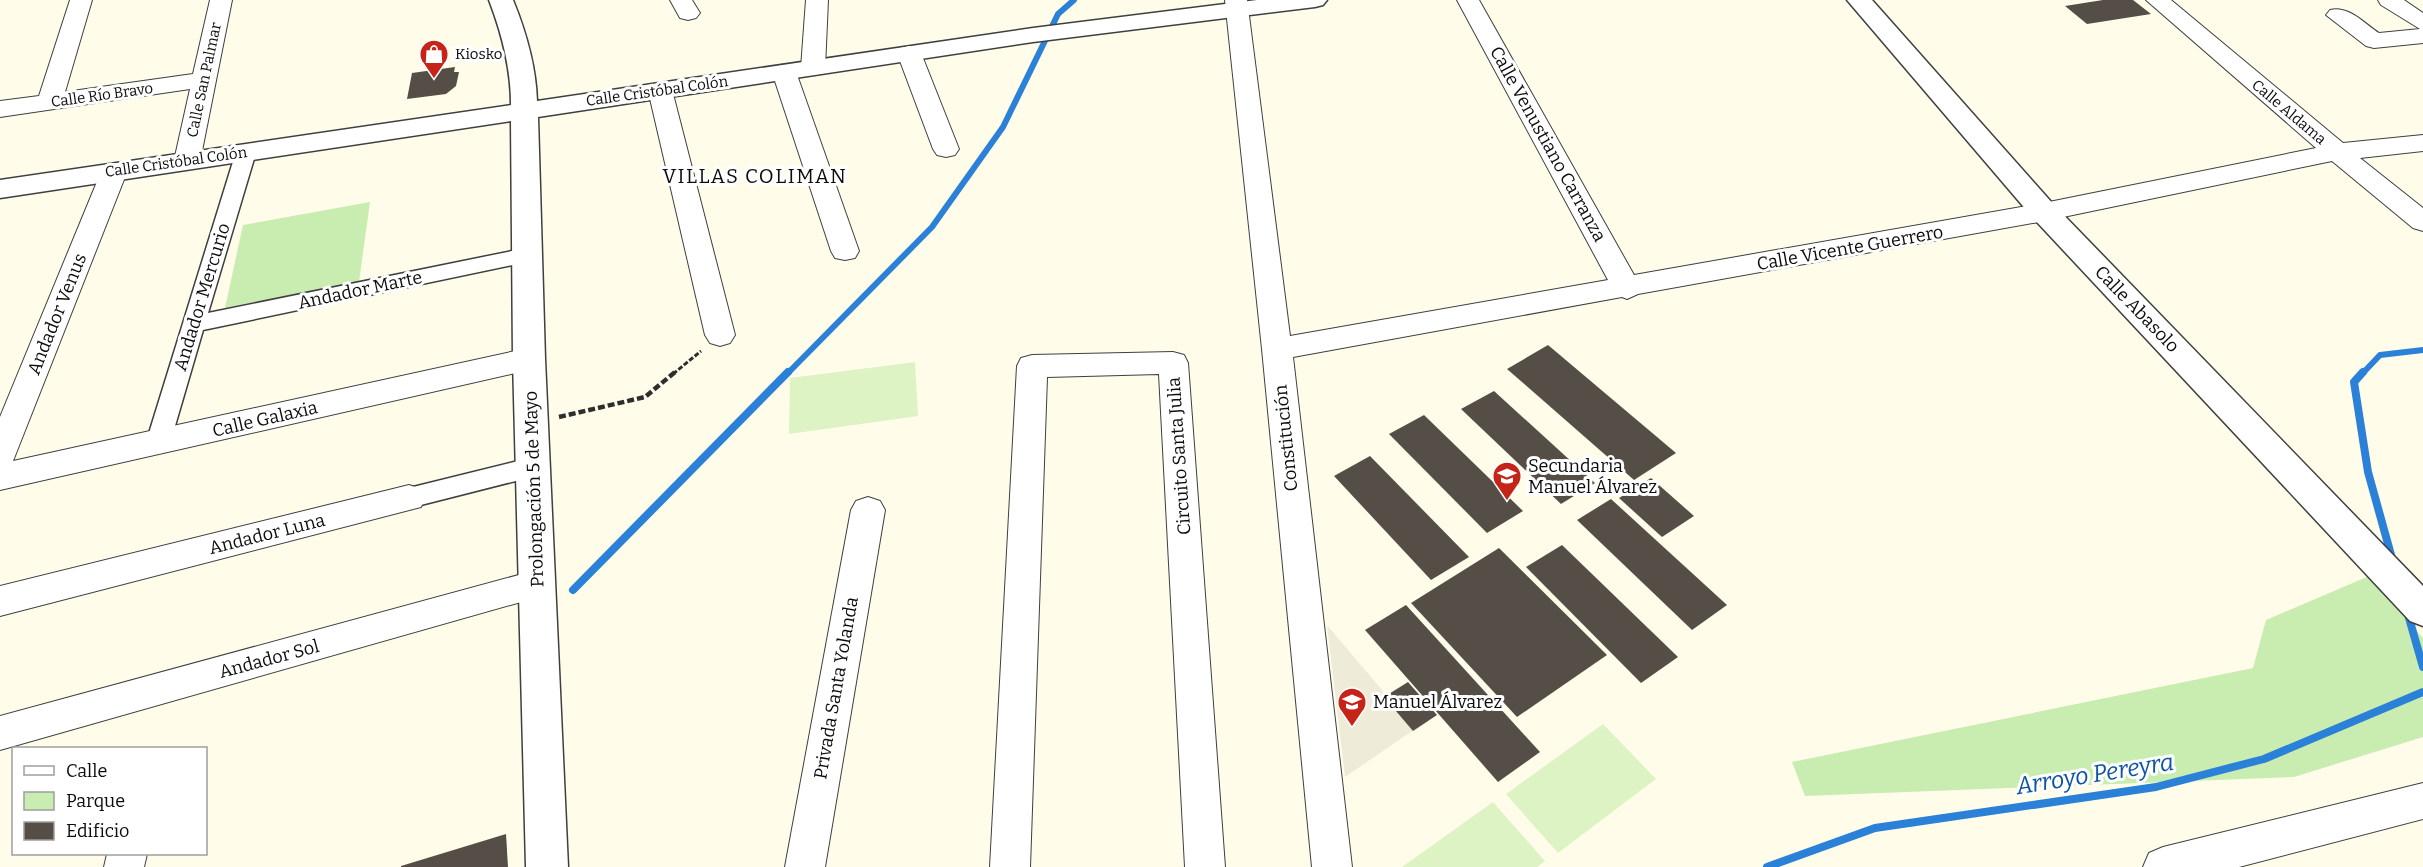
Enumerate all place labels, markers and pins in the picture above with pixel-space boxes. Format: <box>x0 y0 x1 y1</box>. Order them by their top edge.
shop icon: Kiosko <box>418 38 450 80</box>
place label: Kiosko <box>455 45 502 63</box>
place label: Secundaria Manuel Álvarez <box>1528 455 1657 498</box>
school or university icon: Secundaria Manuel Álvarez <box>1491 460 1523 502</box>
school or university icon: Manuel Álvarez <box>1336 686 1368 728</box>
place label: Manuel Álvarez <box>1373 691 1502 713</box>

